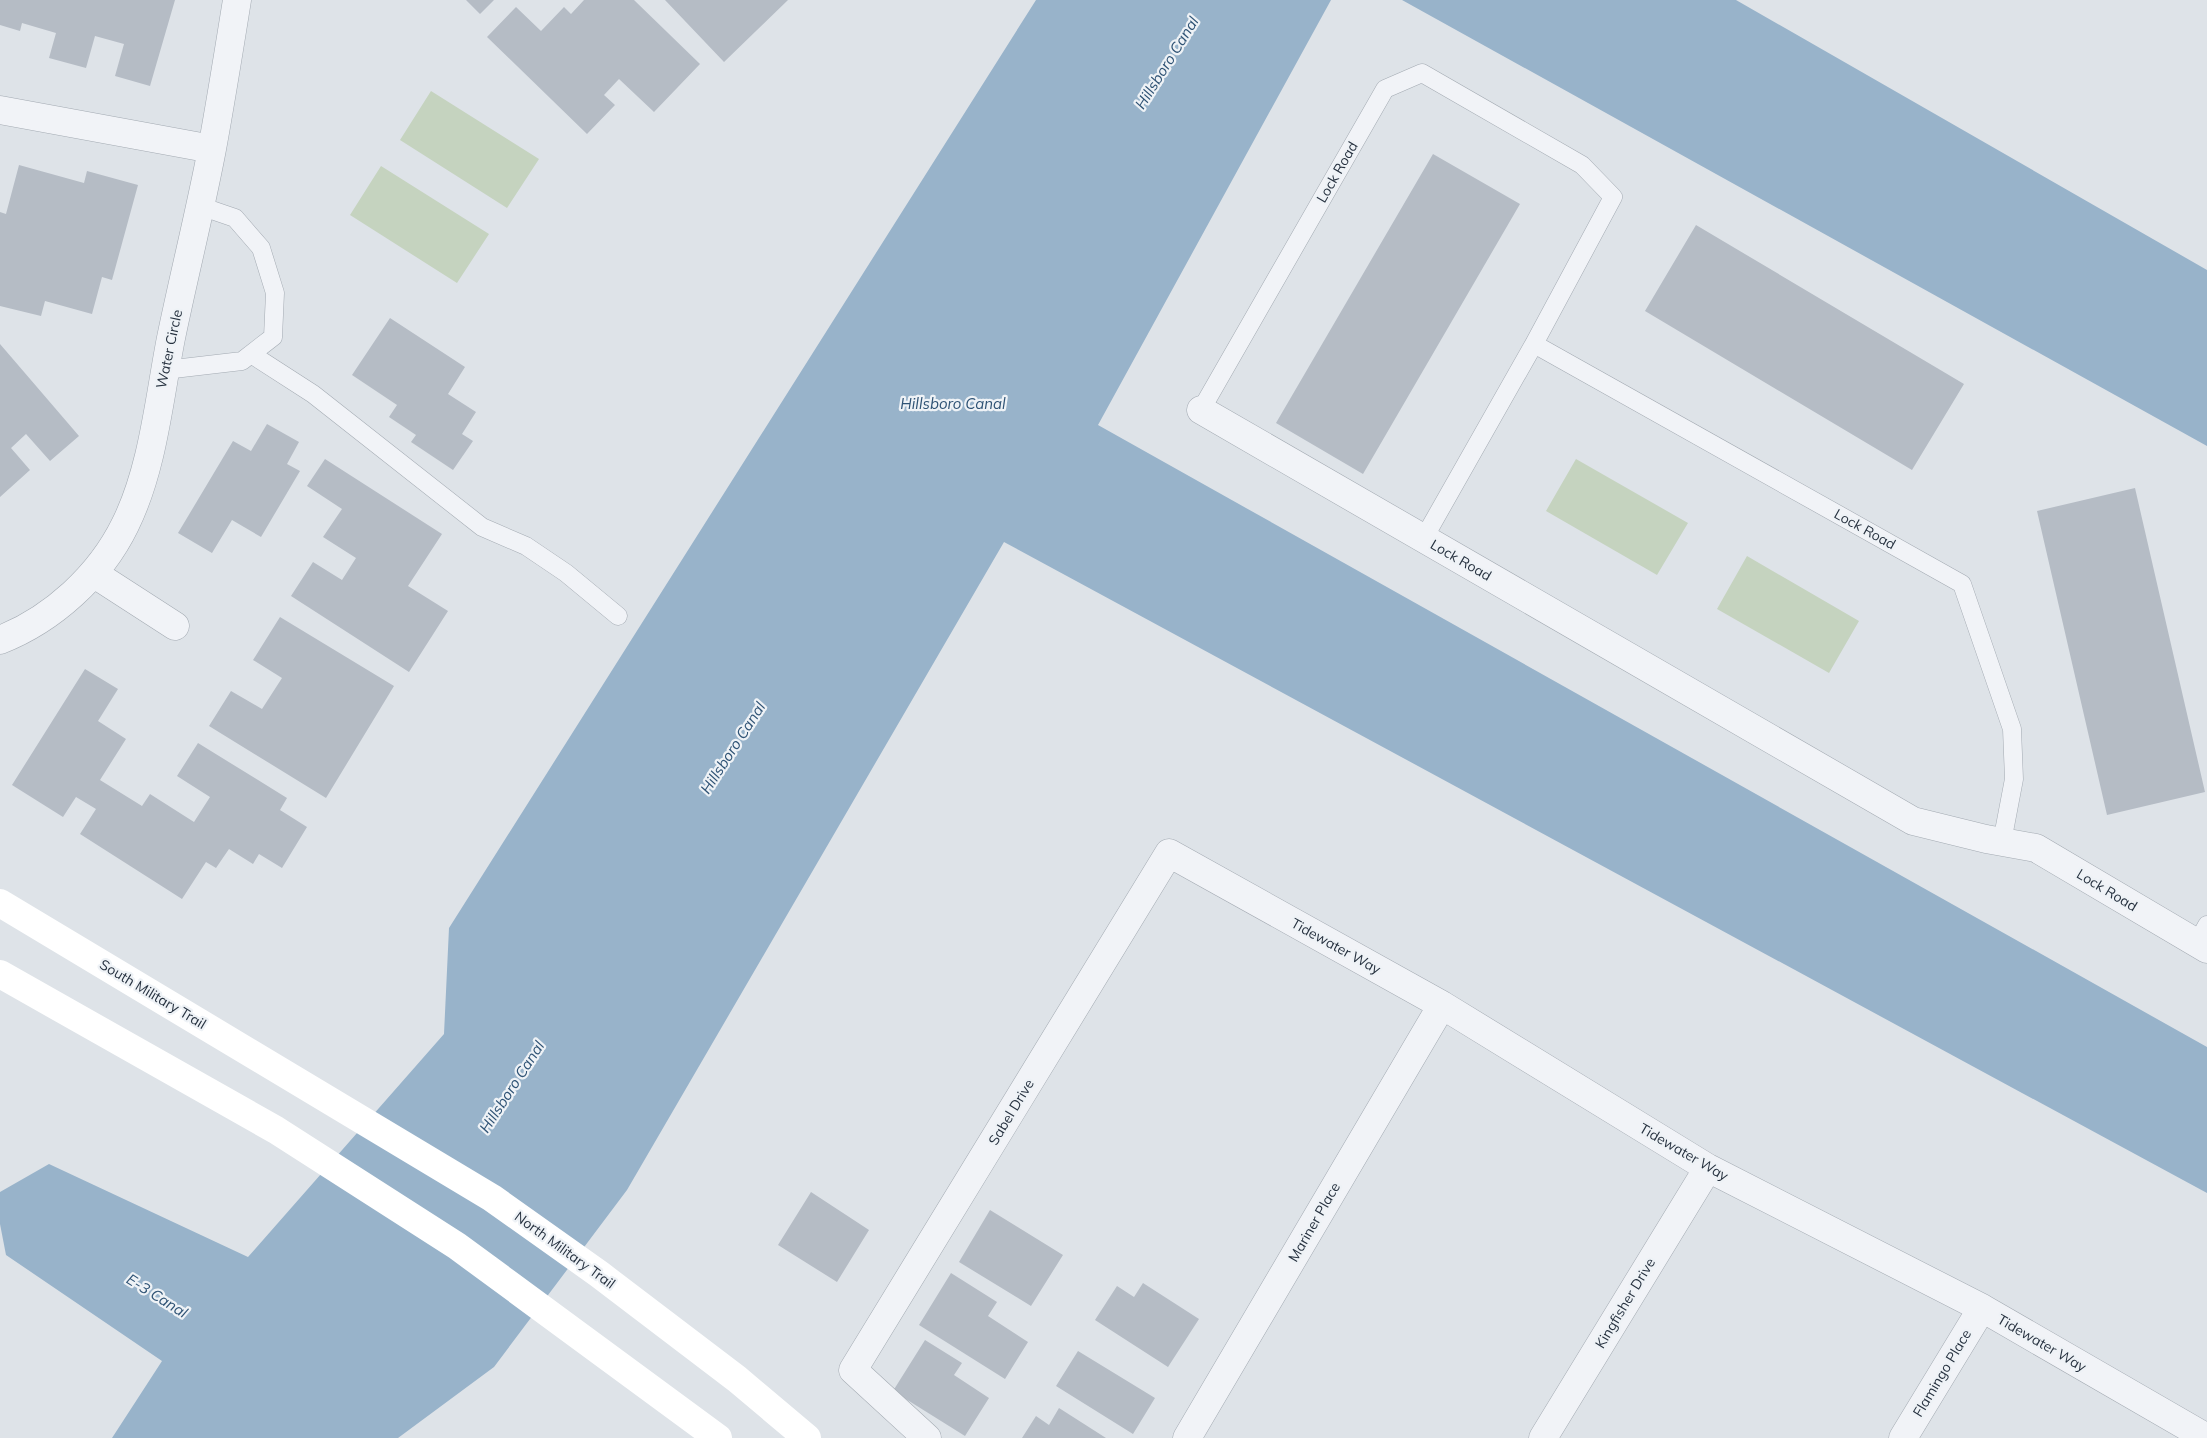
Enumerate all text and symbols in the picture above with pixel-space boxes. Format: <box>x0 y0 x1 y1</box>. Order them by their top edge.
water label: Hillsboro Canal <box>1131 13 1203 112</box>
street label: Lock Road <box>1312 138 1362 206</box>
street label: Water Circle <box>152 308 186 390</box>
water label: Hillsboro Canal <box>900 394 1006 413</box>
street label: Lock Road <box>1831 505 1899 553</box>
street label: Lock Road <box>1427 535 1495 585</box>
water label: Hillsboro Canal <box>696 698 769 797</box>
street label: Lock Road <box>2073 865 2141 915</box>
street label: Tidewater Way <box>1288 914 1385 978</box>
street label: South Military Trail <box>97 955 209 1033</box>
water label: Hillsboro Canal <box>475 1037 548 1136</box>
street label: Sabel Drive <box>984 1076 1038 1148</box>
street label: Tidewater Way <box>1636 1119 1732 1185</box>
street label: Mariner Place <box>1284 1179 1344 1265</box>
street label: North Military Trail <box>511 1207 619 1293</box>
street label: Kingfisher Drive <box>1591 1255 1659 1351</box>
water label: E-3 Canal <box>123 1269 192 1322</box>
street label: Tidewater Way <box>1994 1310 2090 1376</box>
street label: Flamingo Place <box>1909 1326 1975 1420</box>

